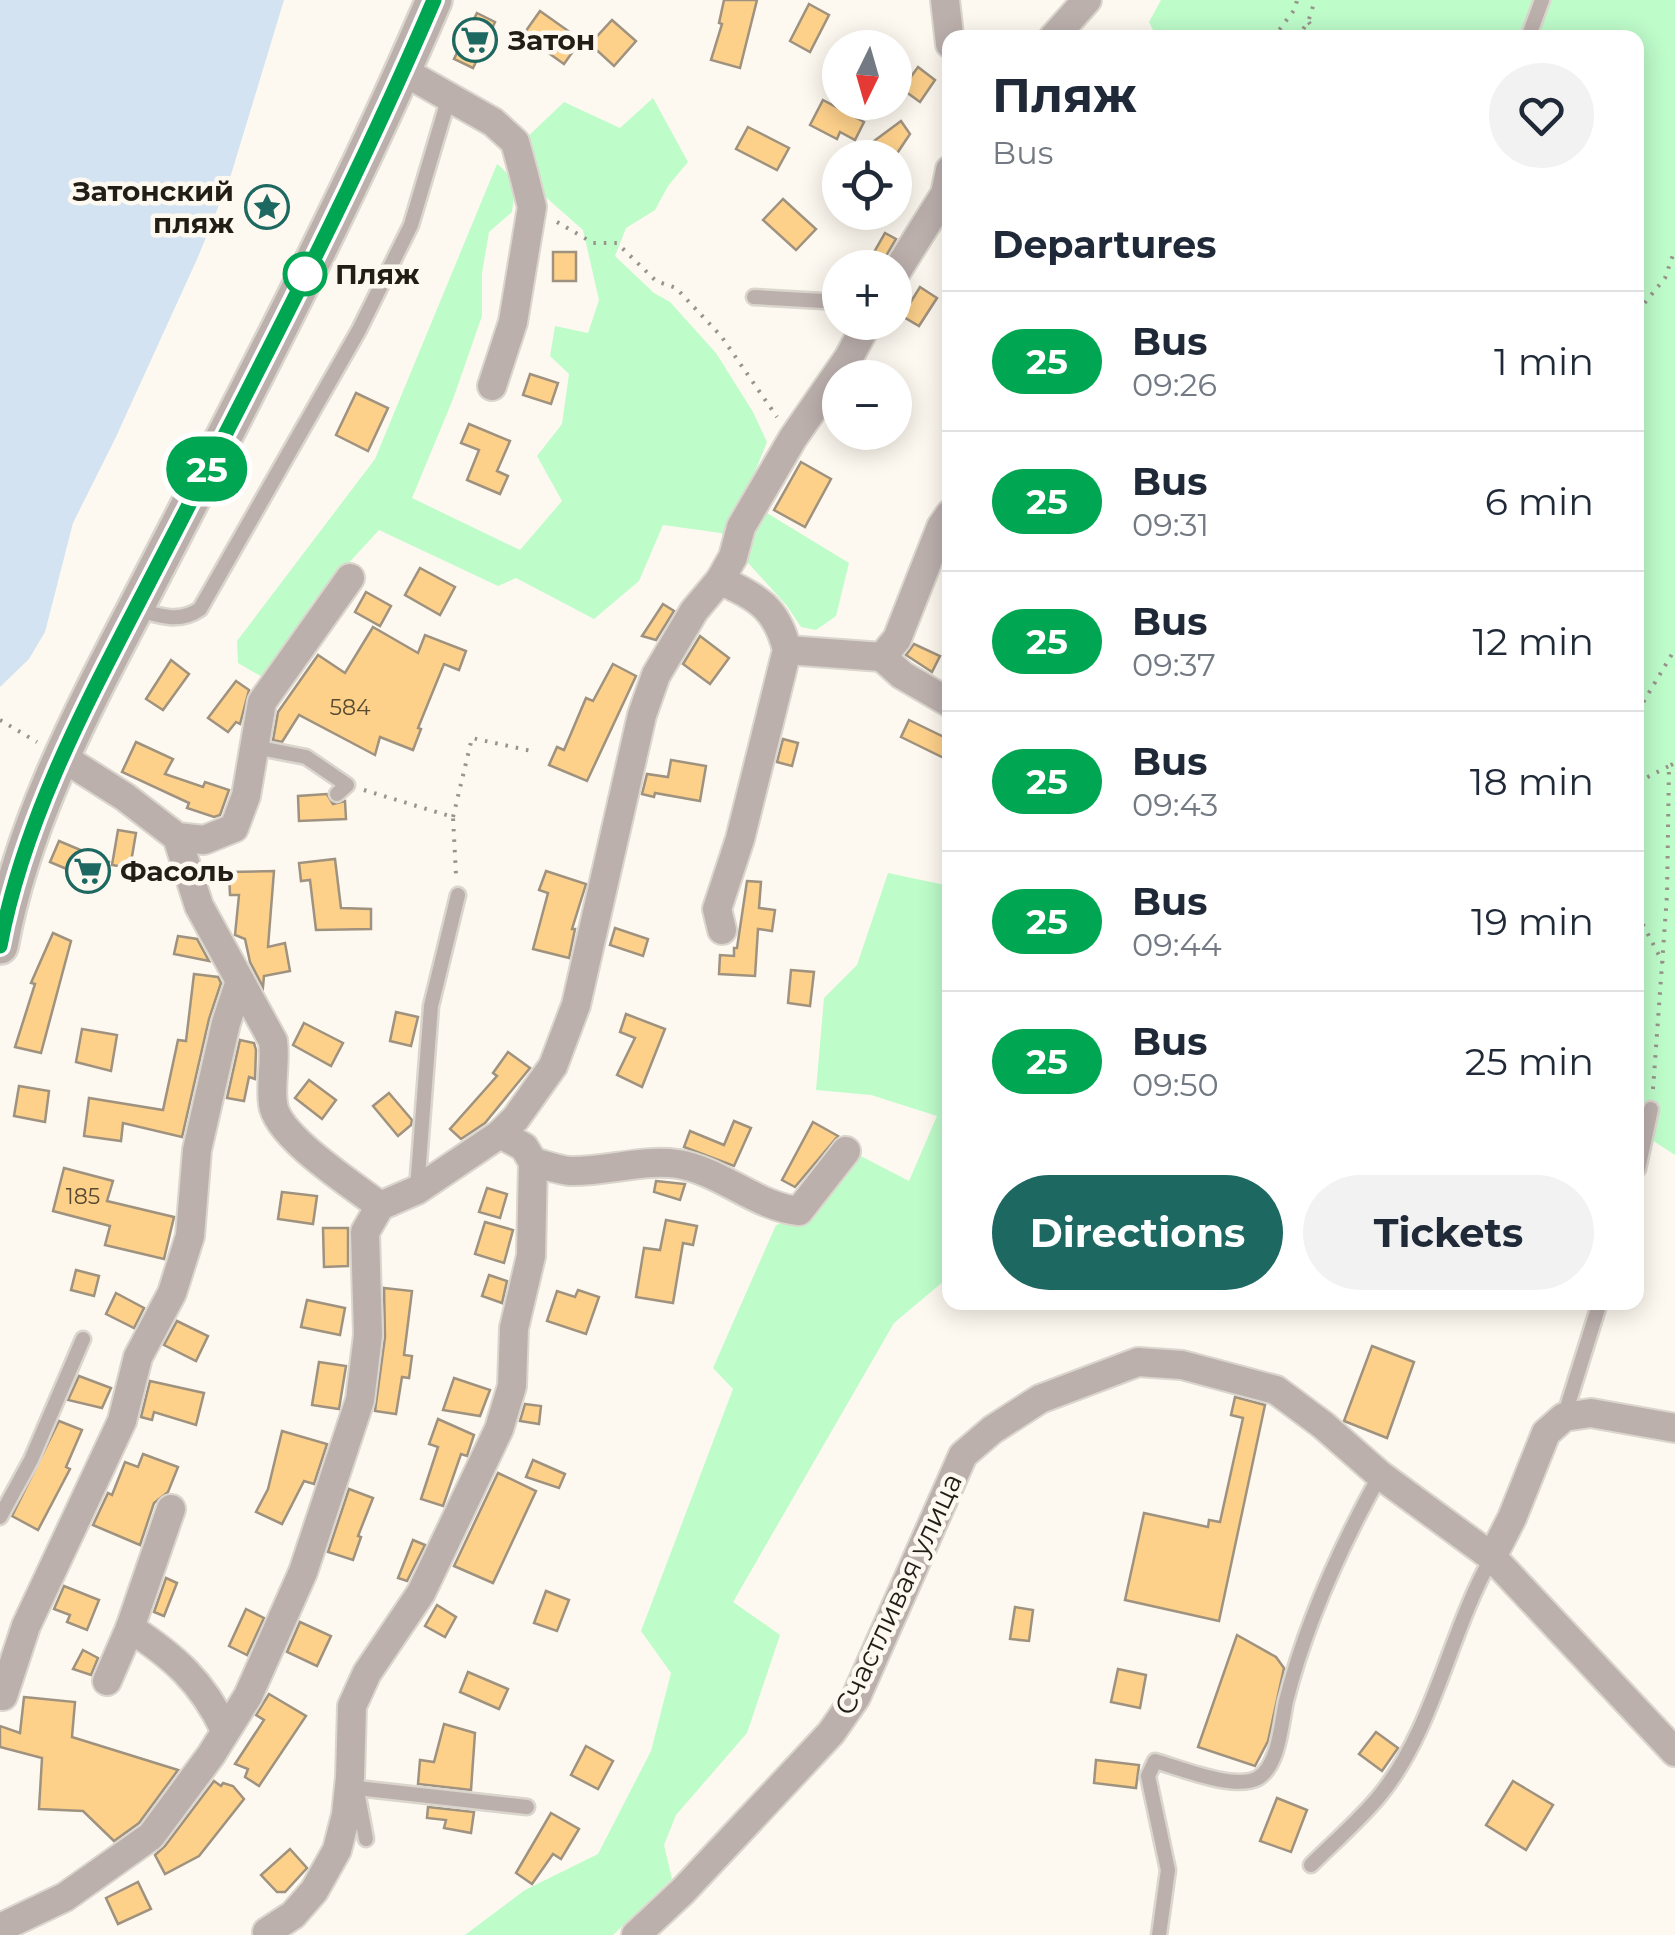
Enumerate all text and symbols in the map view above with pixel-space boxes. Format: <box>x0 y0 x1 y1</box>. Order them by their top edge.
supermarket icon: Затон <box>452 17 498 63</box>
place label: Затон <box>507 23 595 57</box>
north arrow <box>822 30 912 120</box>
map controls <box>822 30 912 450</box>
button: heart <box>1489 63 1594 168</box>
text: Пляж <box>992 66 1137 124</box>
text: Bus <box>992 133 1053 172</box>
button: locate <box>822 140 912 230</box>
place label: Затонский пляж <box>71 174 234 240</box>
place icon: Затонский пляж <box>244 184 290 230</box>
text: Departures <box>992 221 1216 268</box>
button: + <box>822 250 912 340</box>
marker: Пляж <box>284 253 326 295</box>
place label: Пляж <box>335 257 420 291</box>
text: Bus <box>1132 318 1207 365</box>
text: 1 min <box>1494 338 1594 385</box>
text: 25 <box>1026 340 1068 383</box>
button: − <box>822 360 912 450</box>
text: 09:26 <box>1132 365 1217 404</box>
line badge: 25 <box>162 436 252 502</box>
text: 25 <box>186 448 228 491</box>
text: Bus <box>1132 458 1207 505</box>
text: 6 min <box>1485 478 1594 525</box>
text: 25 <box>1026 480 1068 523</box>
text: 09:31 <box>1132 505 1209 544</box>
text: Bus <box>1132 598 1207 645</box>
text: 12 min <box>1473 618 1594 665</box>
text: 25 <box>1026 620 1068 663</box>
text: 09:37 <box>1132 645 1216 684</box>
house number: 584 <box>329 694 371 721</box>
text: Bus <box>1132 738 1207 785</box>
text: 18 min <box>1470 758 1594 805</box>
text: 25 <box>1026 760 1068 803</box>
text: 09:43 <box>1132 785 1218 824</box>
supermarket icon: Фасоль <box>65 848 111 894</box>
place label: Фасоль <box>120 854 234 888</box>
text: Bus <box>1132 878 1207 925</box>
text: 19 min <box>1471 898 1594 945</box>
text: 25 <box>1026 900 1068 943</box>
text: 09:44 <box>1132 925 1222 964</box>
text: Bus <box>1132 1018 1207 1065</box>
text: 25 min <box>1465 1038 1594 1085</box>
text: 25 <box>1026 1040 1068 1083</box>
text: 09:50 <box>1132 1065 1219 1104</box>
button: Directions <box>992 1175 1283 1290</box>
button: Tickets <box>1303 1175 1594 1290</box>
house number: 185 <box>66 1183 100 1210</box>
street label: Счастливая улица <box>827 1468 969 1720</box>

